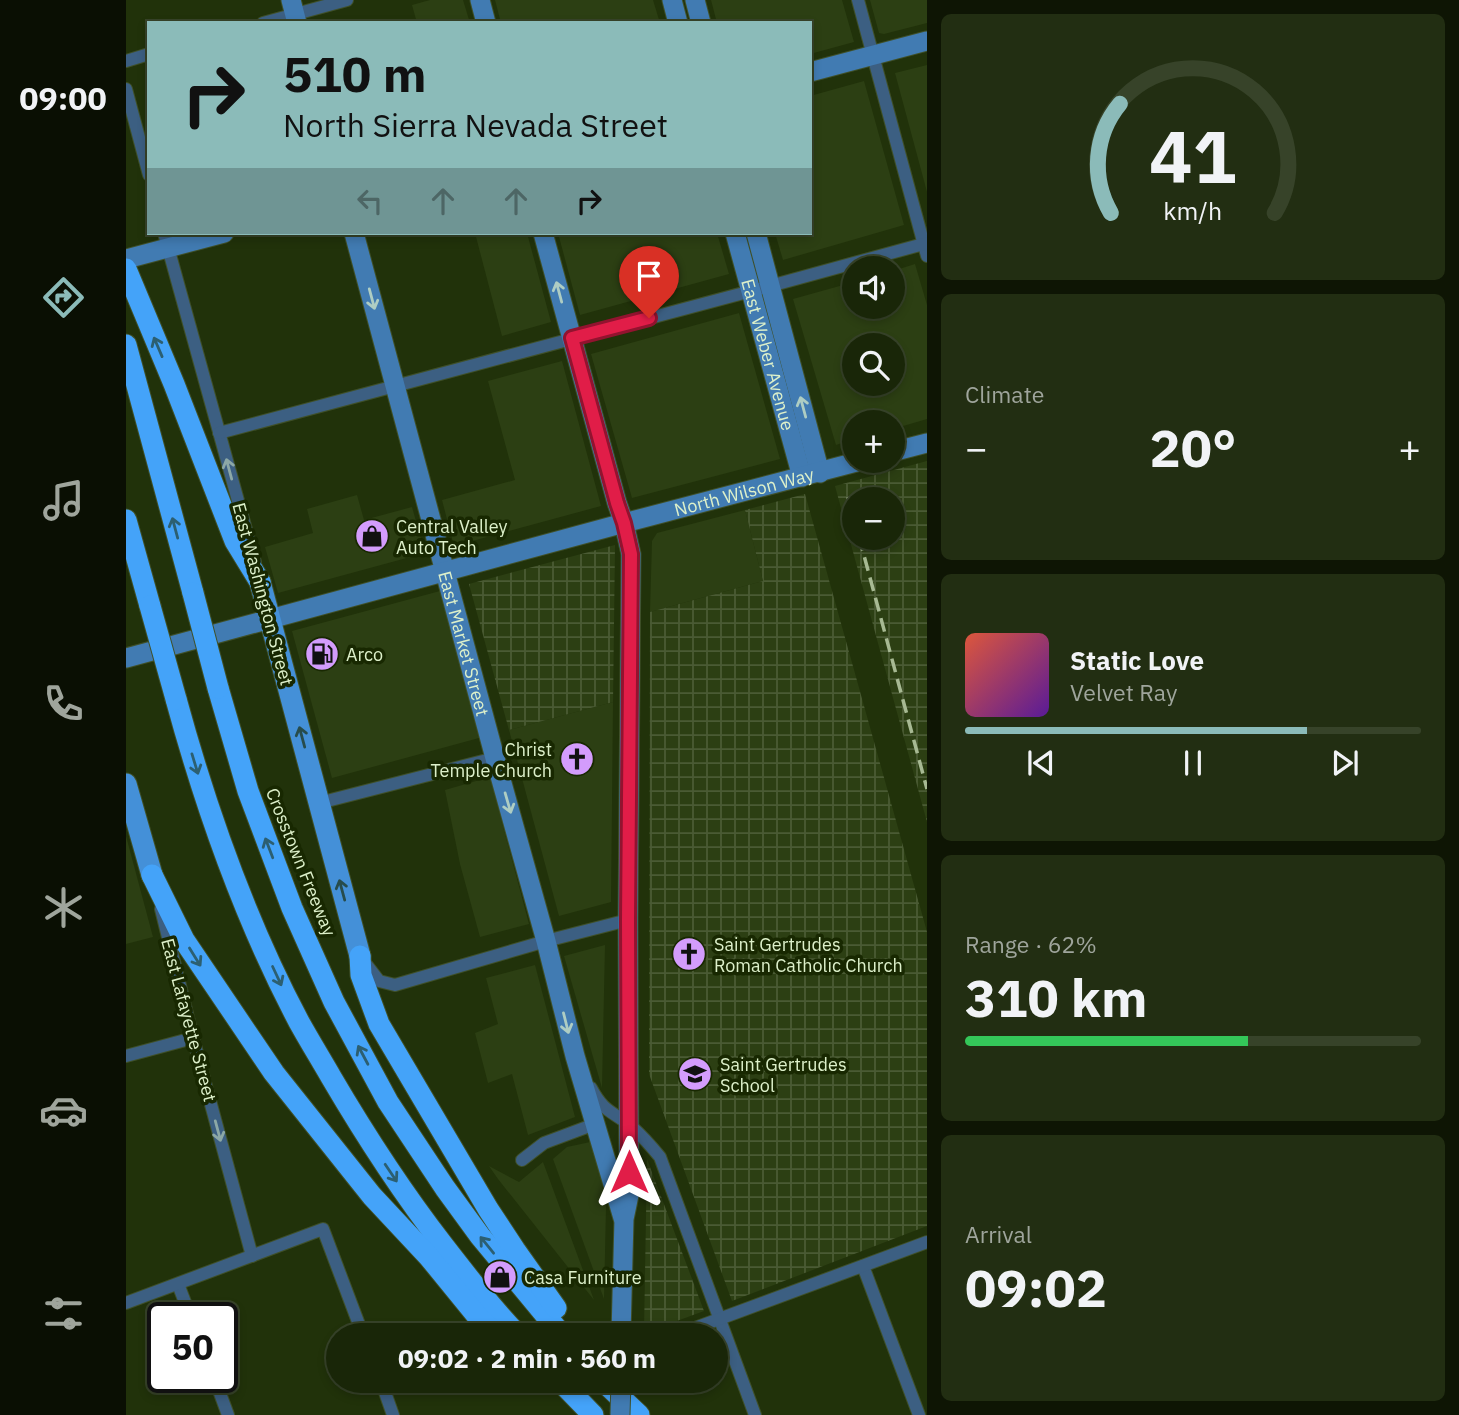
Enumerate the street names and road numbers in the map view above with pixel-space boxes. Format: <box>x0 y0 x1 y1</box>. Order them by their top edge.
street label: East Weber Avenue <box>737 276 800 433</box>
street label: North Wilson Way <box>672 462 816 521</box>
street label: East Washington Street <box>228 500 298 688</box>
street label: East Market Street <box>434 568 495 719</box>
street label: Crosstown Freeway <box>261 785 341 939</box>
street label: East Lafayette Street <box>156 936 222 1104</box>

